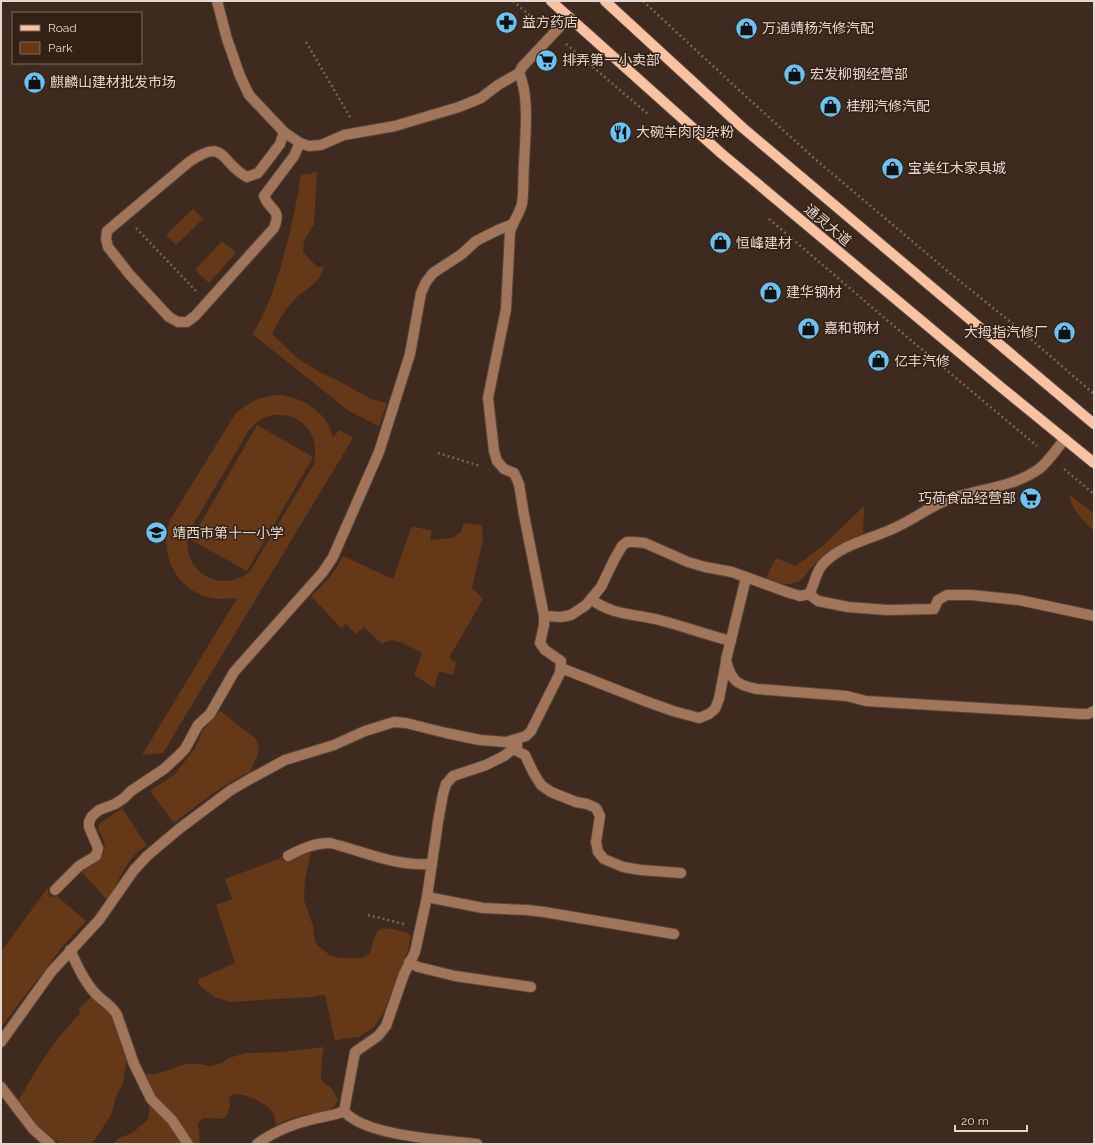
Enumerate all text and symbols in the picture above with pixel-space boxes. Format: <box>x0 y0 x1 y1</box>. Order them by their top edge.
pharmacy icon: 益方药店 <box>494 9 520 35</box>
legend <box>12 12 142 64</box>
place label: 益方药店 <box>522 14 578 30</box>
shop icon: 万通靖杨汽修汽配 <box>733 15 759 41</box>
place label: 万通靖杨汽修汽配 <box>762 20 874 36</box>
text: Road <box>48 21 77 35</box>
text: Park <box>48 41 73 55</box>
supermarket icon: 排弄第一小卖部 <box>534 47 560 73</box>
place label: 排弄第一小卖部 <box>562 52 660 68</box>
shop icon: 宏发柳钢经营部 <box>781 61 807 87</box>
place label: 宏发柳钢经营部 <box>810 66 908 82</box>
shop icon: 麒麟山建材批发市场 <box>21 69 47 95</box>
place label: 麒麟山建材批发市场 <box>50 74 176 90</box>
shop icon: 桂翔汽修汽配 <box>818 93 844 119</box>
place label: 桂翔汽修汽配 <box>846 98 930 114</box>
restaurant icon: 大碗羊肉肉杂粉 <box>608 119 634 145</box>
place label: 大碗羊肉肉杂粉 <box>636 124 734 140</box>
shop icon: 宝美红木家具城 <box>880 155 906 181</box>
place label: 宝美红木家具城 <box>908 160 1006 176</box>
street label: 通灵大道 <box>801 201 855 249</box>
shop icon: 恒峰建材 <box>708 230 734 256</box>
place label: 恒峰建材 <box>736 235 792 251</box>
shop icon: 建华钢材 <box>758 279 784 305</box>
place label: 建华钢材 <box>786 284 842 300</box>
shop icon: 嘉和钢材 <box>795 315 821 341</box>
shop icon: 大拇指汽修厂 <box>1051 319 1077 345</box>
place label: 嘉和钢材 <box>824 320 880 336</box>
place label: 大拇指汽修厂 <box>964 324 1048 340</box>
shop icon: 亿丰汽修 <box>865 348 891 374</box>
place label: 亿丰汽修 <box>894 353 950 369</box>
supermarket icon: 巧荷食品经营部 <box>1018 485 1044 511</box>
place label: 巧荷食品经营部 <box>918 490 1016 506</box>
school or university icon: 靖西市第十一小学 <box>144 520 170 546</box>
place label: 靖西市第十一小学 <box>172 525 284 541</box>
scale bar <box>955 1107 1027 1133</box>
text: 20 m <box>961 1114 989 1128</box>

